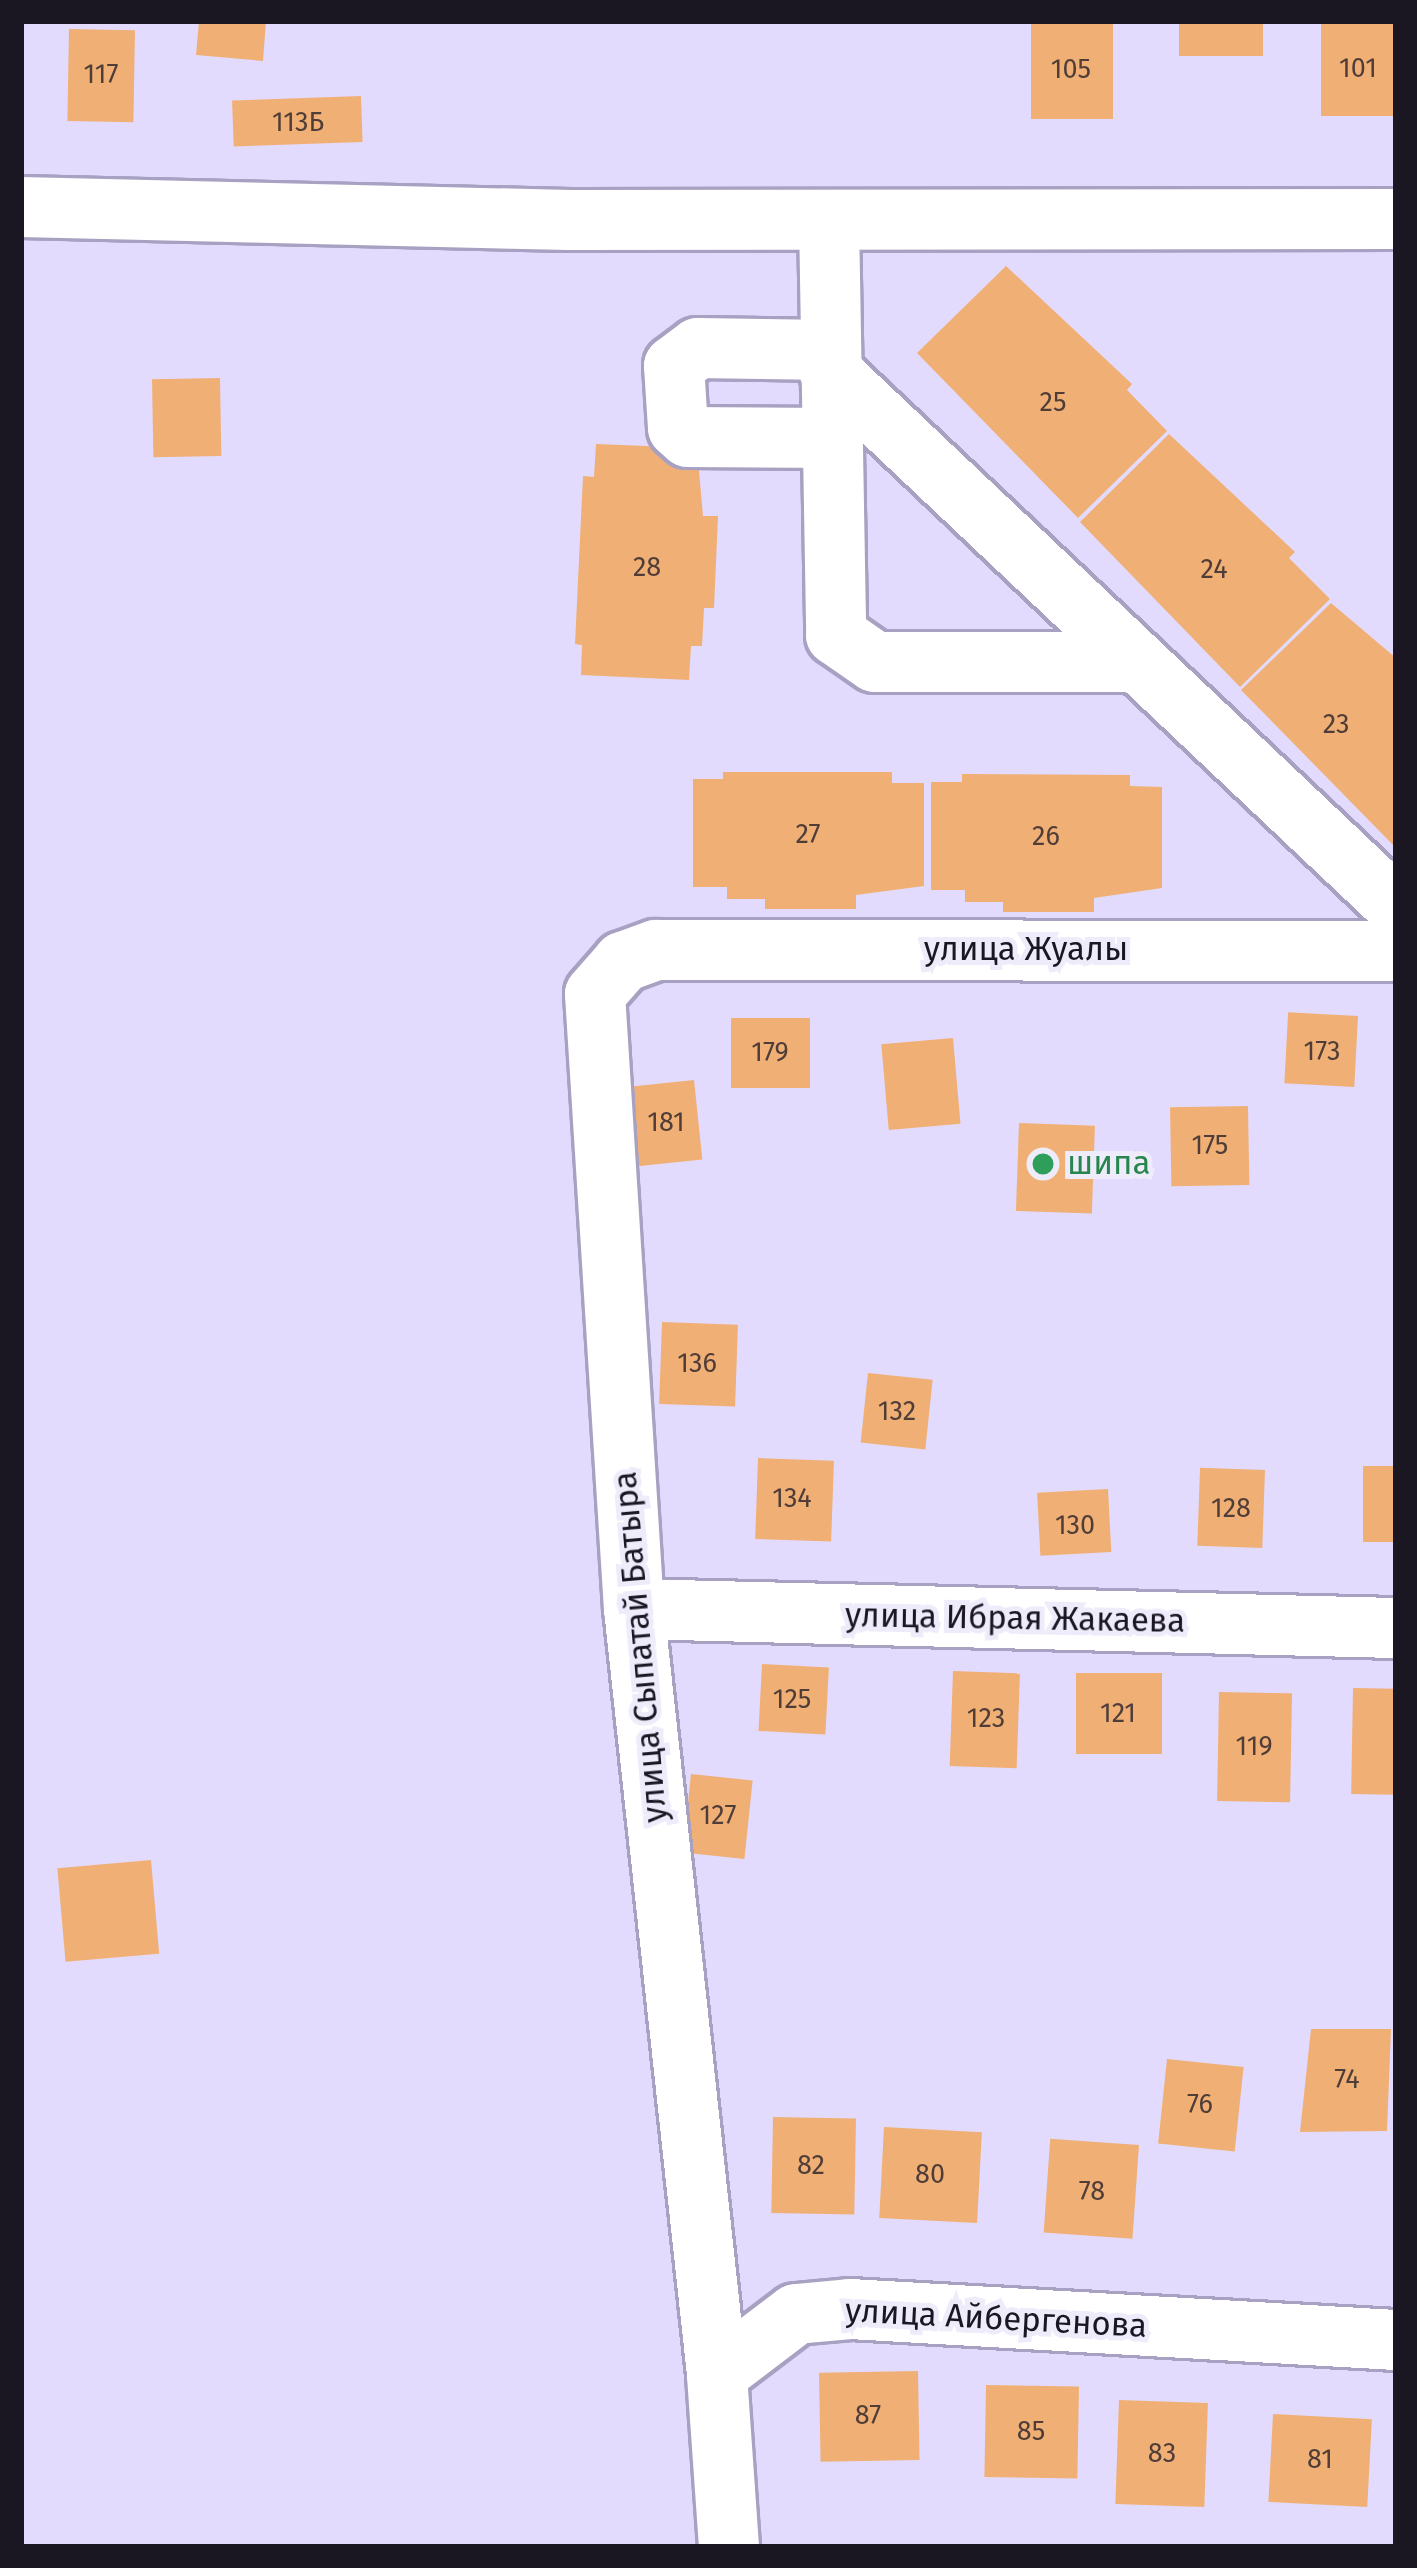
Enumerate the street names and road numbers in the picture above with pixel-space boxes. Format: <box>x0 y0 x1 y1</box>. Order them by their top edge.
street label: улица Жуалы <box>924 930 1128 970</box>
street label: улица Сыпатай Батыра <box>606 1470 676 1824</box>
street label: улица Ибрая Жакаева <box>845 1596 1185 1642</box>
street label: улица Айбергенова <box>844 2291 1148 2347</box>

